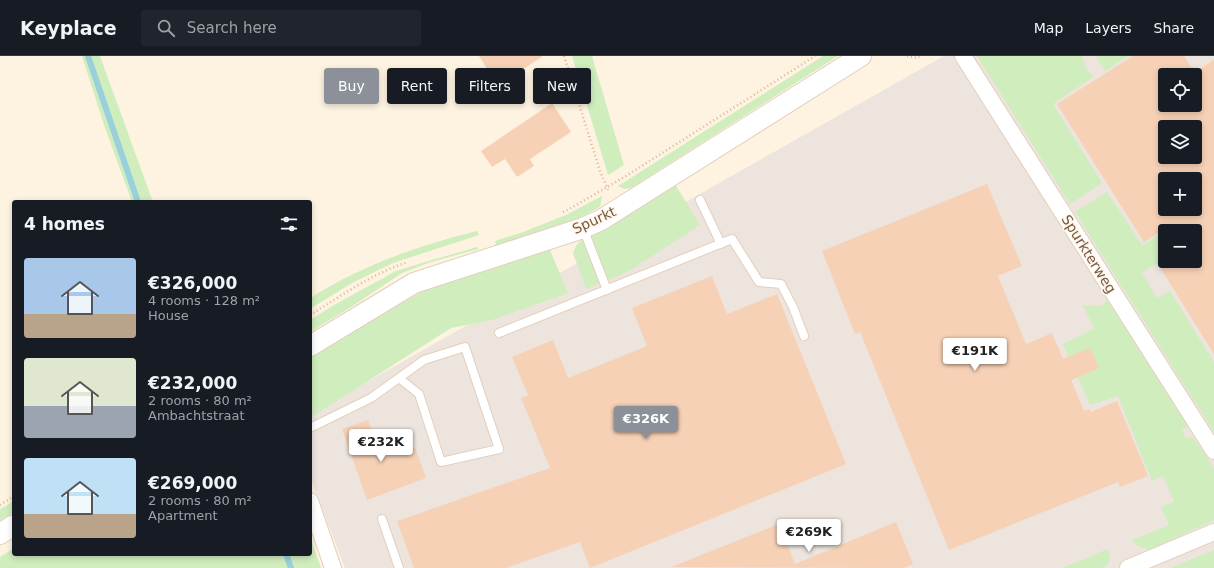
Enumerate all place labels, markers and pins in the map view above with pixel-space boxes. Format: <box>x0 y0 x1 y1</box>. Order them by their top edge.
pin: €191K <box>947 338 1003 372</box>
pin: €326K <box>618 406 674 440</box>
pin: €232K <box>353 429 409 463</box>
pin: €269K <box>781 519 837 553</box>

